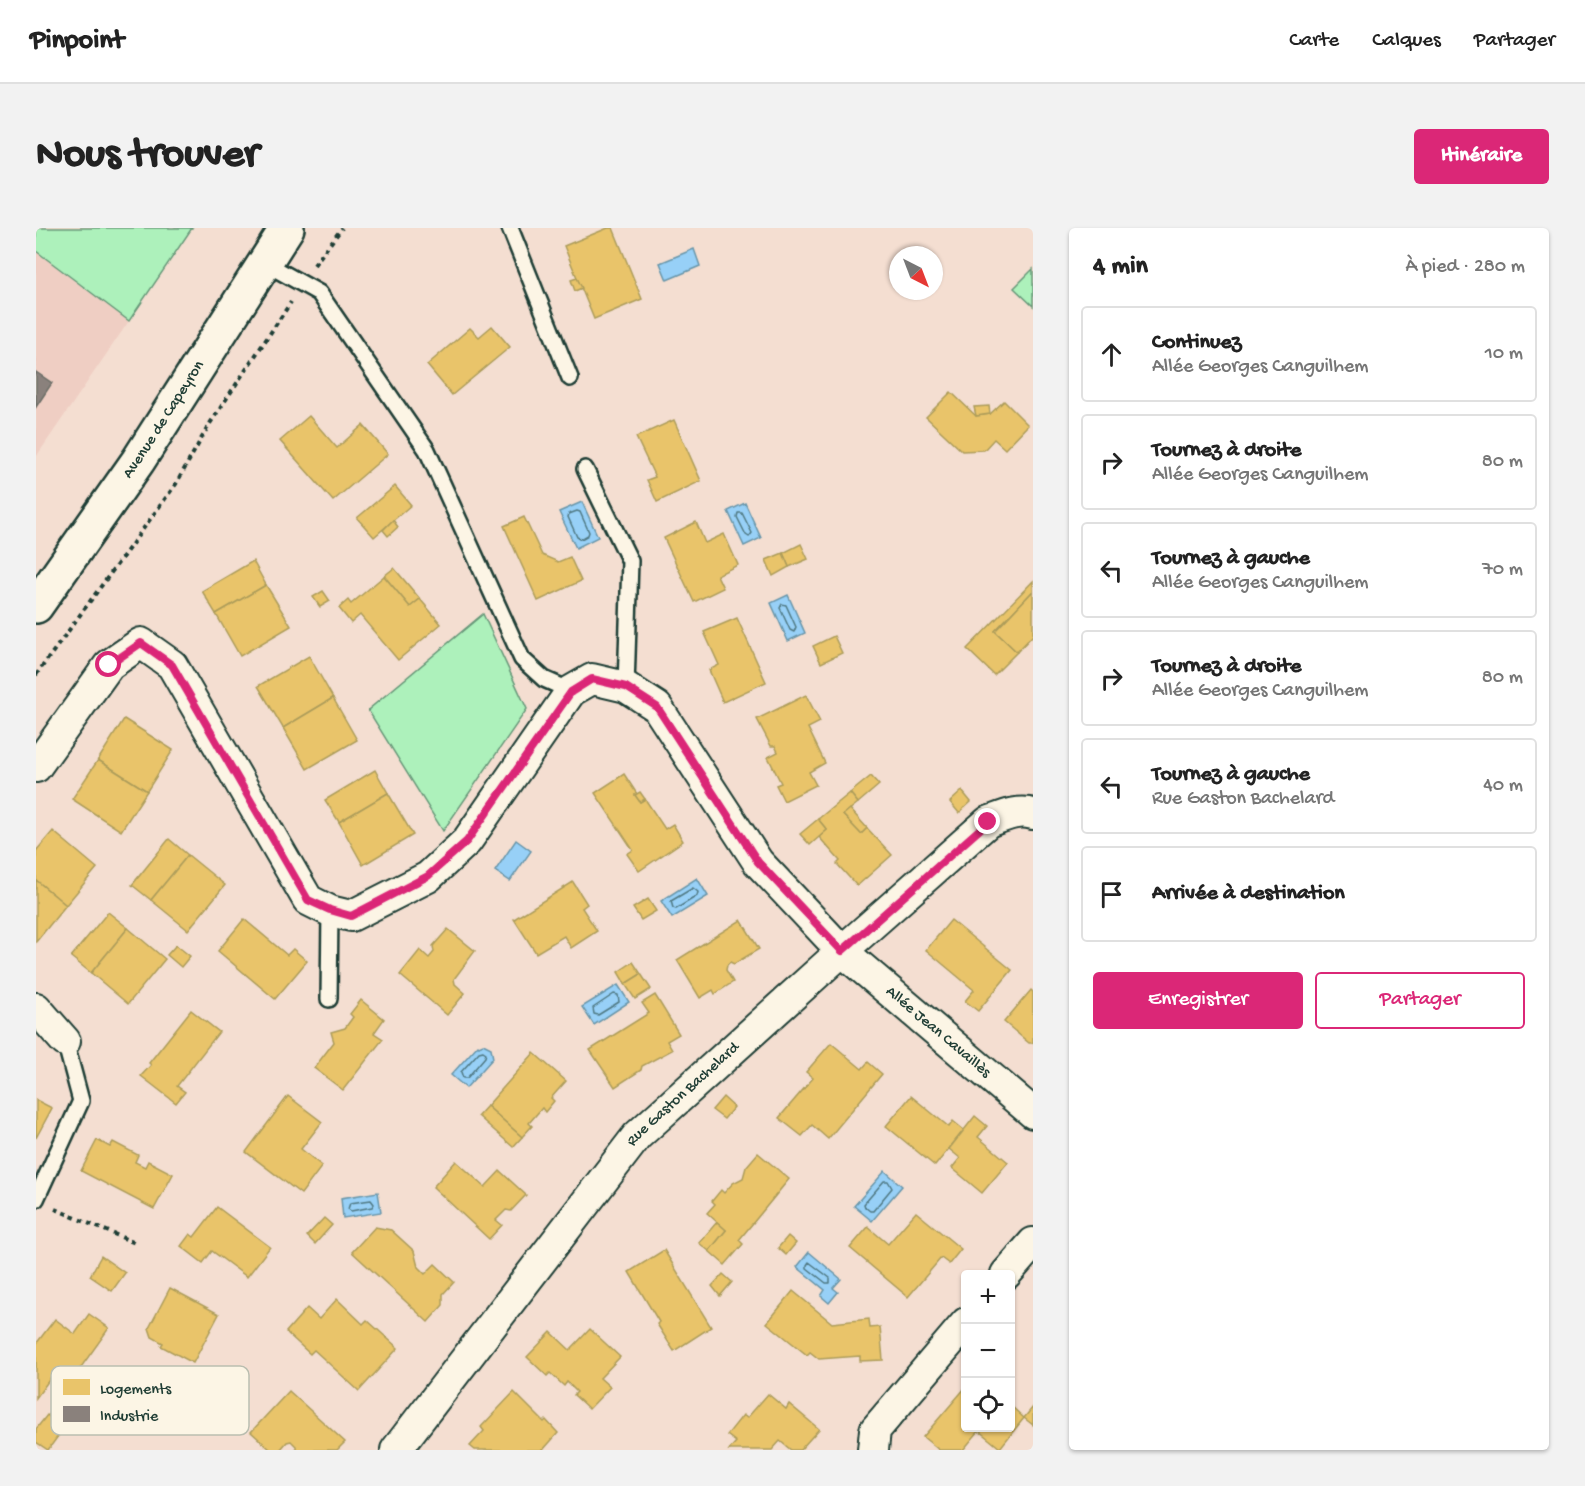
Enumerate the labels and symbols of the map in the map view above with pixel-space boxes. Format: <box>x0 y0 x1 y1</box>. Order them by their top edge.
north arrow <box>889 246 943 300</box>
street label: Avenue de Capeyron <box>119 357 209 482</box>
route start <box>95 651 121 677</box>
route end <box>974 808 1000 834</box>
street label: Allée Jean Cavaillès <box>881 982 995 1083</box>
street label: Rue Gaston Bachelard <box>623 1037 745 1150</box>
legend <box>51 1366 249 1435</box>
text: Logements <box>100 1381 172 1400</box>
text: Industrie <box>100 1408 159 1427</box>

